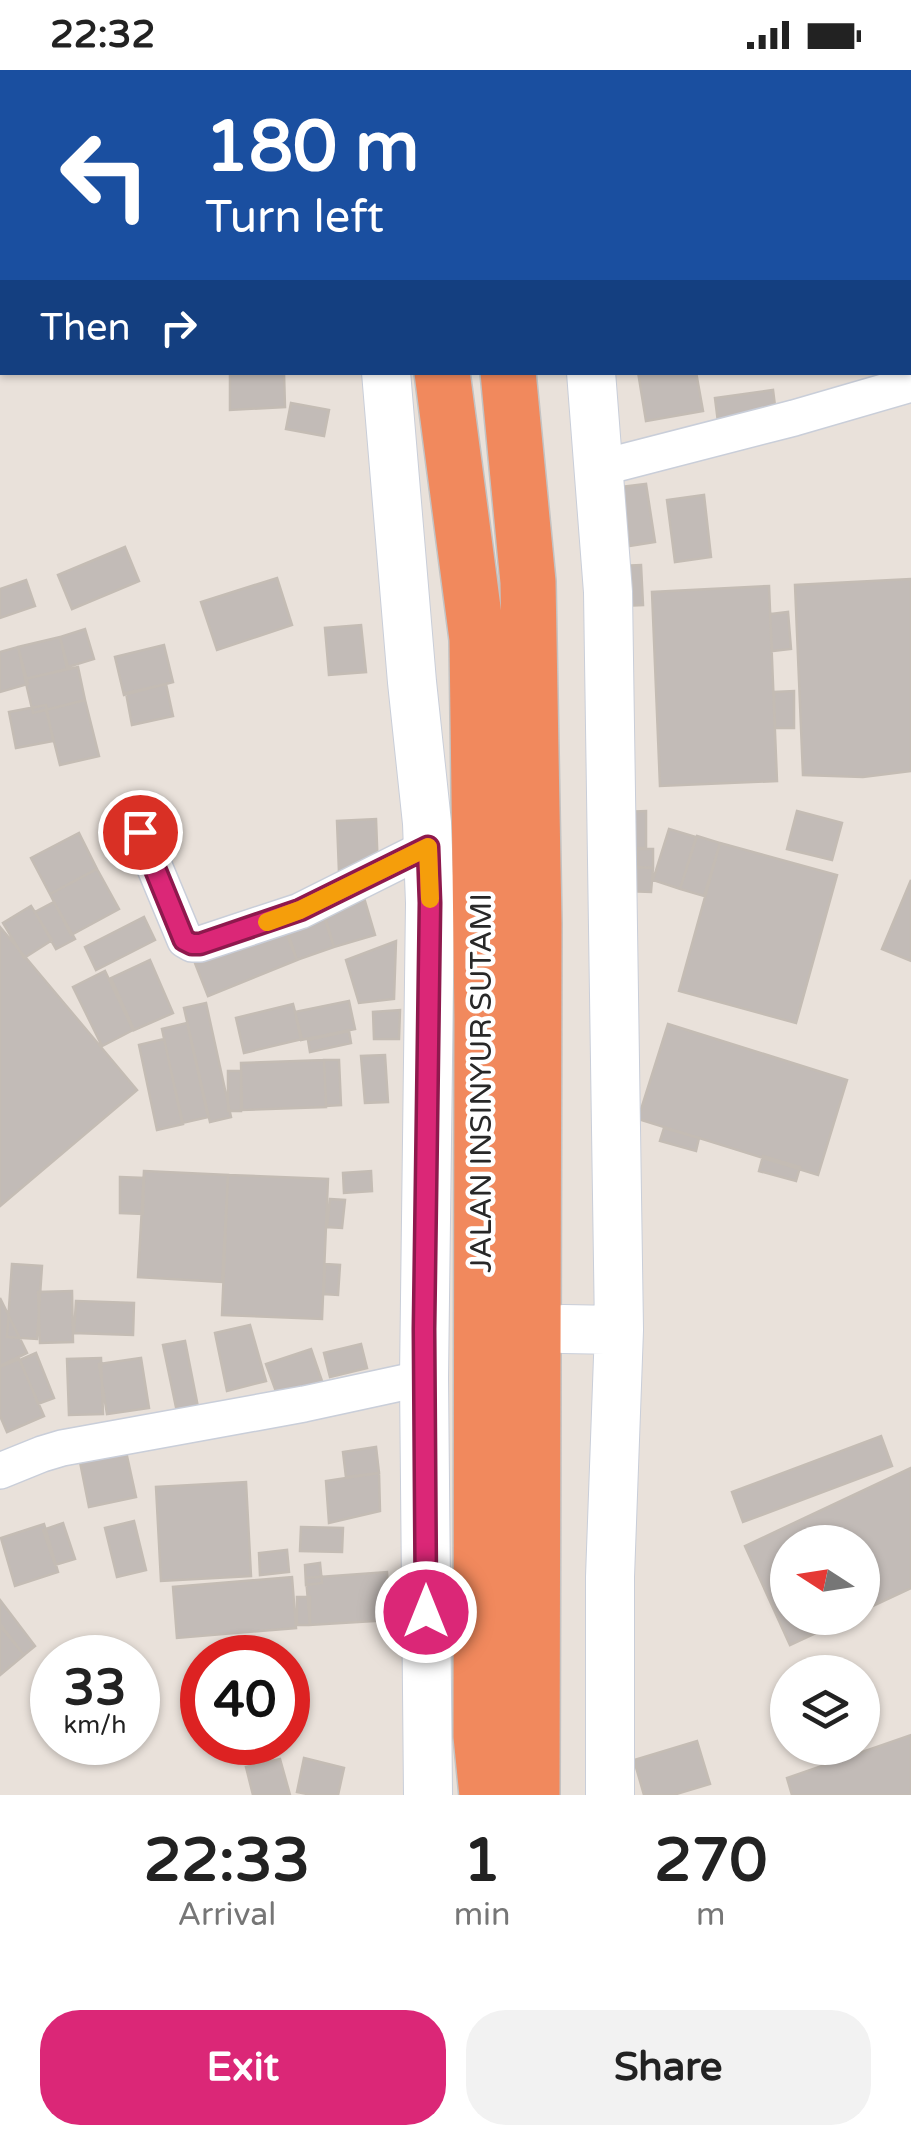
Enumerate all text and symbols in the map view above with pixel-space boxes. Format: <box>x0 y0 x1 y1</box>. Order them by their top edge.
text: 22:32 <box>50 12 155 58</box>
text: 180 m <box>205 106 419 190</box>
icon: left <box>40 110 170 240</box>
text: Turn left <box>205 191 384 245</box>
icon: right <box>151 300 206 355</box>
text: Then <box>40 305 131 351</box>
pin <box>98 790 183 875</box>
icon: arrive <box>113 805 168 860</box>
street label: JALAN INSINYUR SUTAMI <box>463 893 500 1273</box>
north arrow <box>770 1525 880 1635</box>
map controls <box>770 1525 880 1765</box>
position arrow <box>374 1560 478 1664</box>
speed limit sign: 40 <box>180 1635 310 1765</box>
button: layers <box>770 1655 880 1765</box>
text: 33 <box>64 1658 126 1718</box>
text: km/h <box>64 1710 126 1740</box>
text: 22:33 <box>144 1825 310 1897</box>
text: 1 <box>463 1825 501 1897</box>
text: 270 <box>654 1825 767 1897</box>
text: Arrival <box>177 1896 276 1934</box>
text: min <box>454 1896 511 1934</box>
text: m <box>696 1896 725 1934</box>
button: Exit <box>40 2010 446 2125</box>
button: Share <box>466 2010 871 2125</box>

